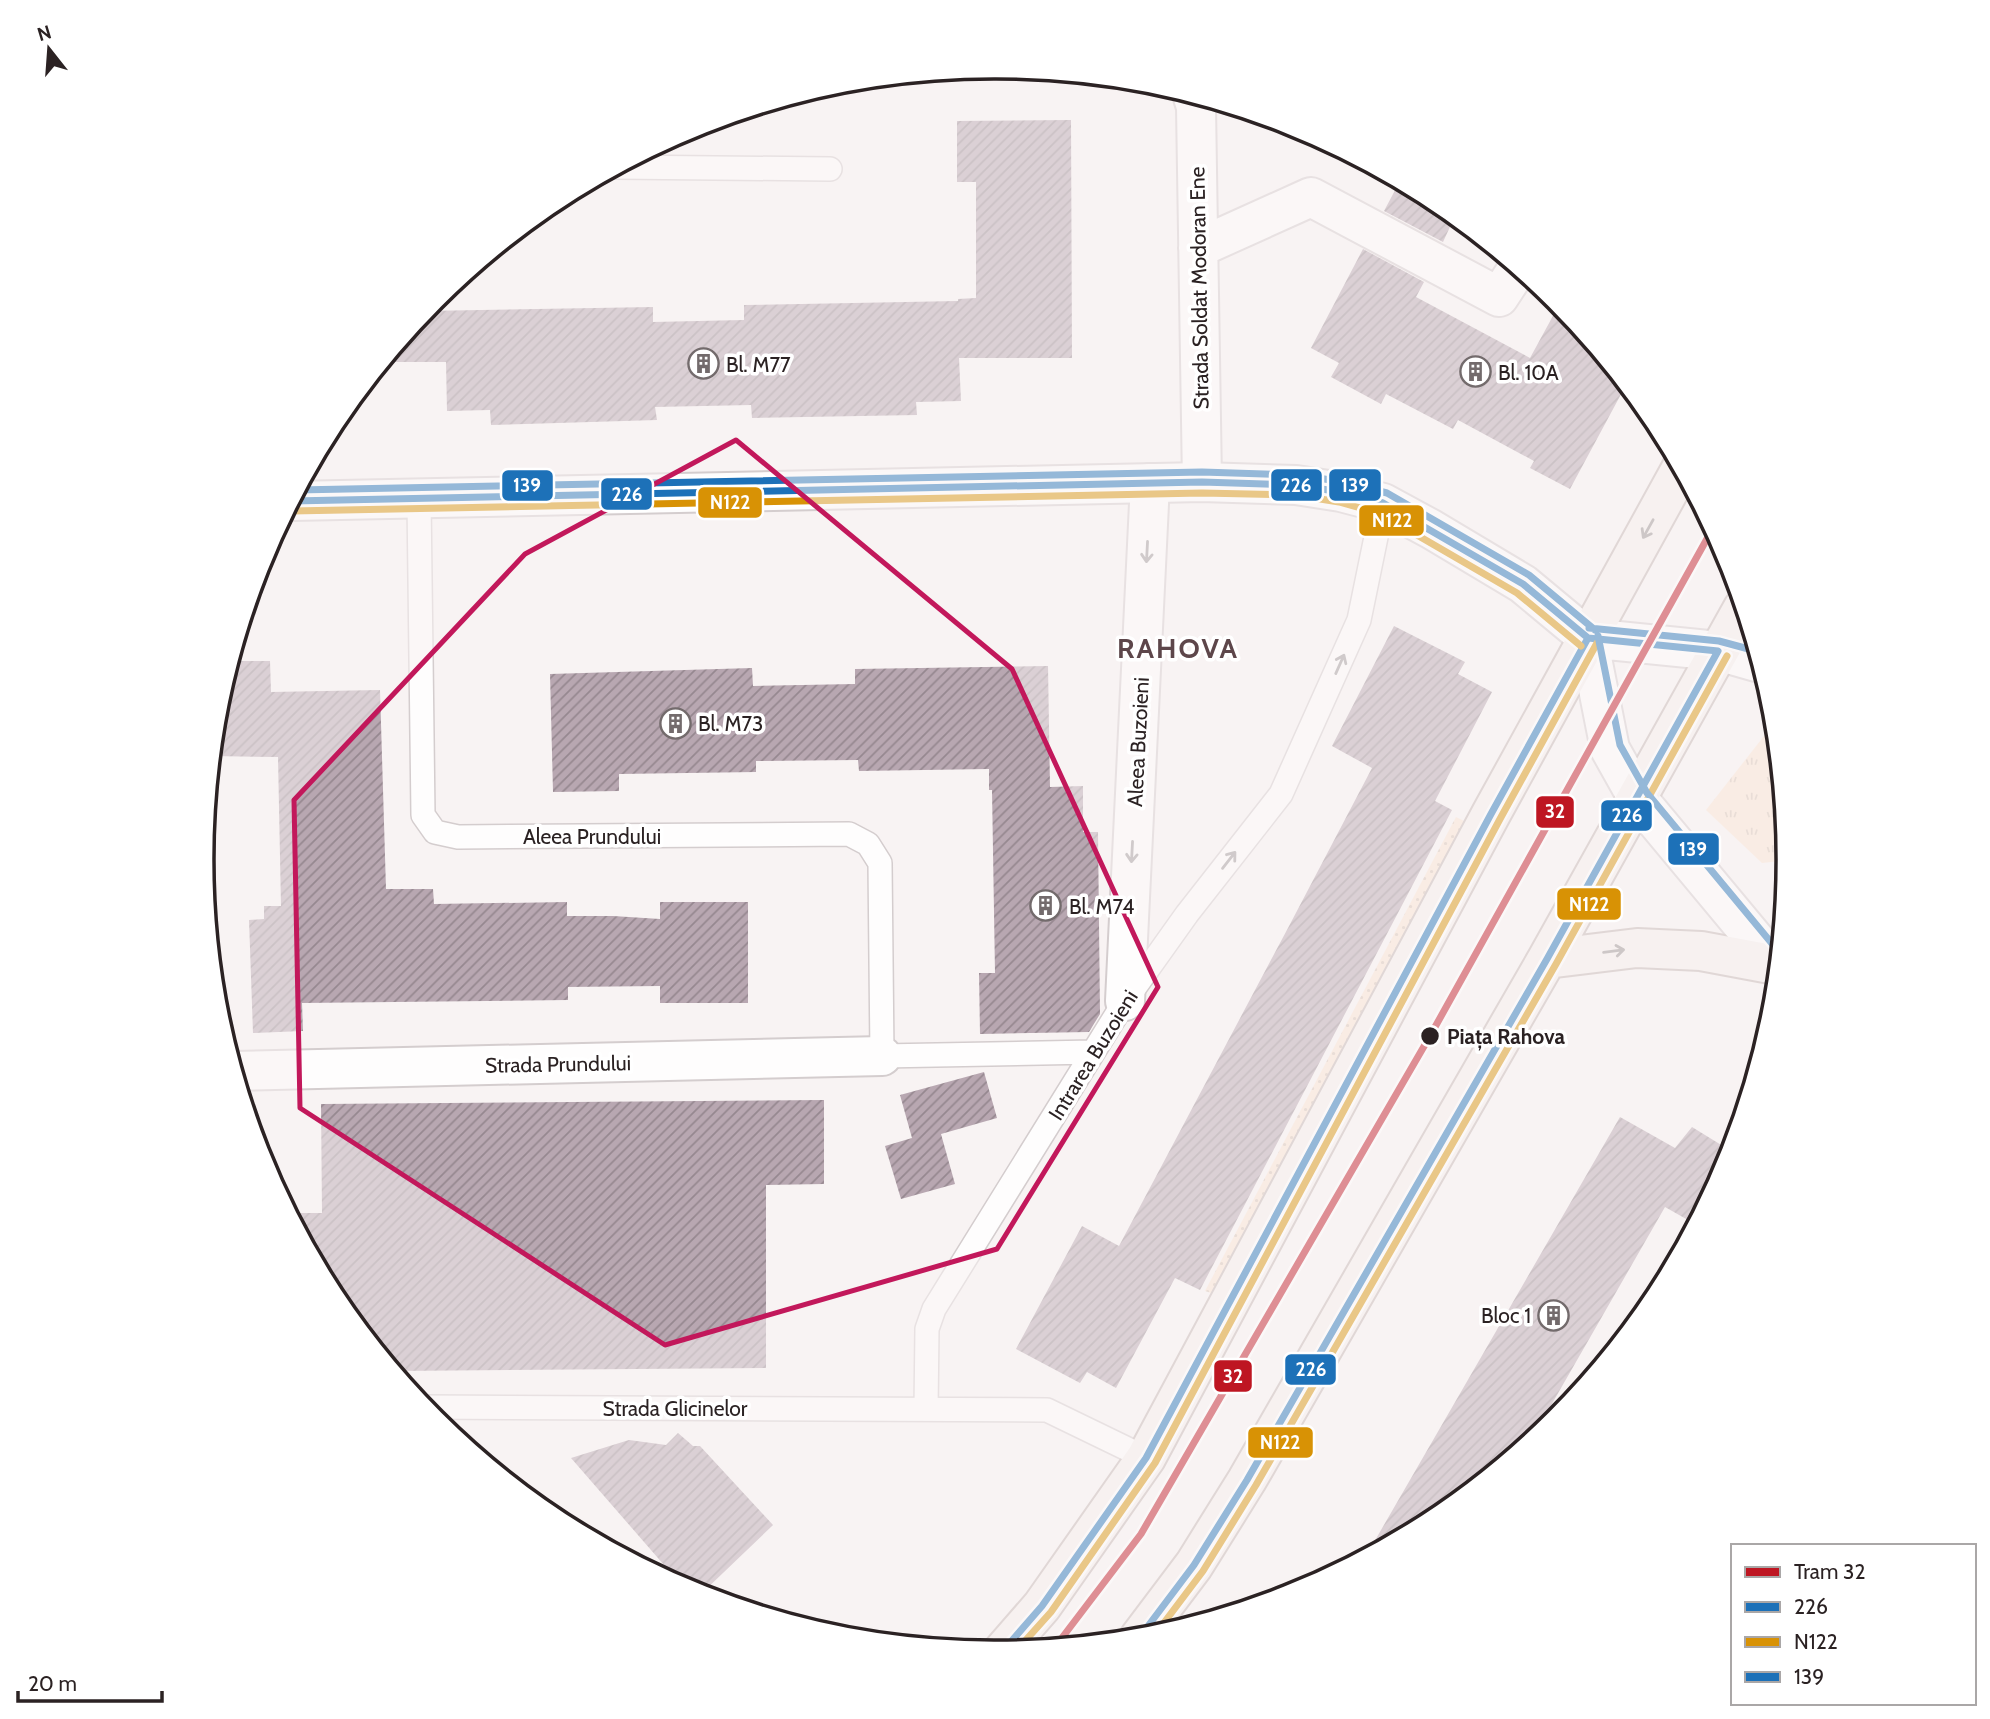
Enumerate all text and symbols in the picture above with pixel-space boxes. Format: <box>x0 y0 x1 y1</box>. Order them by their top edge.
north arrow <box>14 14 84 84</box>
text: N <box>34 20 54 46</box>
street label: Strada Soldat Modoran Ene <box>1184 166 1214 409</box>
building icon: Bl. M77 <box>686 347 720 381</box>
place label: Bl. M77 <box>726 352 791 377</box>
building icon: Bl. 10A <box>1458 355 1492 389</box>
place label: Bl. 10A <box>1498 360 1559 385</box>
line badge: 226 <box>1270 468 1323 502</box>
line badge: 139 <box>1328 468 1382 502</box>
line badge: 139 <box>501 469 554 502</box>
text: 139 <box>513 474 541 497</box>
text: 226 <box>1281 474 1311 497</box>
text: 139 <box>1341 474 1369 497</box>
line badge: 226 <box>600 477 653 511</box>
text: 226 <box>612 483 642 506</box>
line badge: N122 <box>697 486 763 519</box>
text: N122 <box>710 491 750 514</box>
line badge: N122 <box>1358 504 1425 537</box>
text: N122 <box>1372 509 1412 532</box>
one-way arrow <box>1641 518 1654 539</box>
one-way arrow <box>1140 540 1153 563</box>
district label: RAHOVA <box>1117 631 1239 665</box>
one-way arrow <box>1334 654 1347 675</box>
street label: Aleea Buzoieni <box>1122 676 1154 808</box>
building icon: Bl. M73 <box>658 706 692 740</box>
place label: Bl. M73 <box>698 711 763 736</box>
line badge: 32 <box>1535 795 1575 829</box>
line badge: 226 <box>1600 799 1653 832</box>
text: 32 <box>1545 800 1565 823</box>
text: 226 <box>1612 804 1642 827</box>
street label: Aleea Prundului <box>523 824 661 849</box>
line badge: 139 <box>1667 832 1720 866</box>
text: 139 <box>1679 838 1707 861</box>
one-way arrow <box>1126 840 1139 863</box>
one-way arrow <box>1221 852 1236 870</box>
line badge: N122 <box>1556 887 1622 921</box>
building icon: Bl. M74 <box>1029 889 1063 923</box>
text: N122 <box>1569 893 1609 916</box>
place label: Bl. M74 <box>1069 894 1134 919</box>
one-way arrow <box>1602 944 1625 957</box>
street label: Intrarea Buzoieni <box>1043 985 1143 1125</box>
place label: Piața Rahova <box>1447 1024 1565 1051</box>
marker: Piața Rahova <box>1419 1025 1441 1047</box>
street label: Strada Prundului <box>485 1050 631 1078</box>
building icon: Bloc 1 <box>1537 1298 1571 1332</box>
place label: Bloc 1 <box>1481 1303 1531 1328</box>
line badge: 226 <box>1284 1353 1337 1386</box>
text: 226 <box>1296 1358 1326 1381</box>
line badge: 32 <box>1213 1359 1253 1393</box>
text: 32 <box>1223 1365 1243 1388</box>
street label: Strada Glicinelor <box>603 1396 748 1421</box>
line badge: N122 <box>1247 1426 1314 1459</box>
text: N122 <box>1260 1431 1300 1454</box>
legend <box>1731 1544 1976 1705</box>
text: Tram 32 <box>1794 1559 1865 1584</box>
text: 226 <box>1794 1594 1828 1619</box>
text: N122 <box>1794 1629 1838 1654</box>
scale bar <box>18 1660 161 1704</box>
text: 139 <box>1794 1664 1824 1689</box>
text: 20 m <box>28 1671 77 1696</box>

